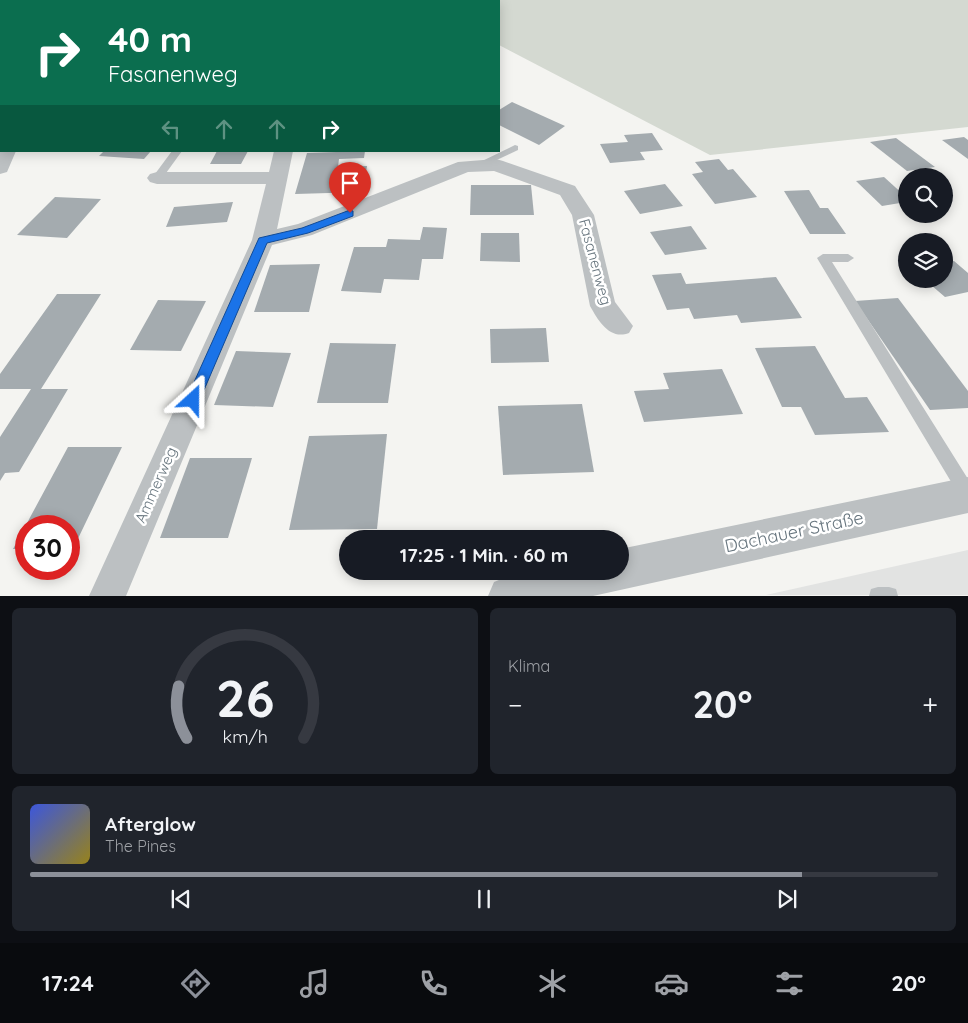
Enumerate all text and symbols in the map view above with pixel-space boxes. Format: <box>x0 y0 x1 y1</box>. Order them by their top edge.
text: 40 m <box>108 17 192 61</box>
icon: right <box>25 20 90 85</box>
text: Fasanenweg <box>108 60 238 88</box>
icon: left <box>157 115 185 143</box>
icon: ahead <box>210 115 238 143</box>
icon: ahead <box>263 115 291 143</box>
icon: right <box>316 115 344 143</box>
pin <box>329 162 371 213</box>
map controls <box>898 168 953 288</box>
button: search <box>898 168 953 223</box>
icon: arrive <box>336 169 364 197</box>
street label: Fasanenweg <box>575 217 616 307</box>
button: layers <box>898 233 953 288</box>
position arrow <box>166 373 218 425</box>
street label: Ammerweg <box>130 444 181 526</box>
street label: Dachauer Straße <box>722 506 865 557</box>
speed limit sign: 30 <box>15 515 80 580</box>
text: 17:25 · 1 Min. · 60 m <box>400 543 568 567</box>
text: Klima <box>508 656 550 676</box>
text: 26 <box>216 665 274 730</box>
text: 20° <box>692 680 752 728</box>
text: − <box>508 687 523 722</box>
text: + <box>922 687 938 722</box>
text: km/h <box>222 725 268 747</box>
text: Afterglow <box>105 812 196 836</box>
text: The Pines <box>105 836 176 856</box>
icon: previous <box>167 885 195 913</box>
icon: pause <box>470 885 498 913</box>
icon: next <box>773 885 801 913</box>
icon: directions <box>178 966 213 1001</box>
icon: music <box>297 966 332 1001</box>
icon: phone <box>416 966 451 1001</box>
icon: climate <box>535 966 570 1001</box>
icon: car <box>654 966 689 1001</box>
icon: filters <box>772 966 807 1001</box>
text: 17:24 <box>42 969 94 997</box>
text: 20° <box>891 969 926 997</box>

